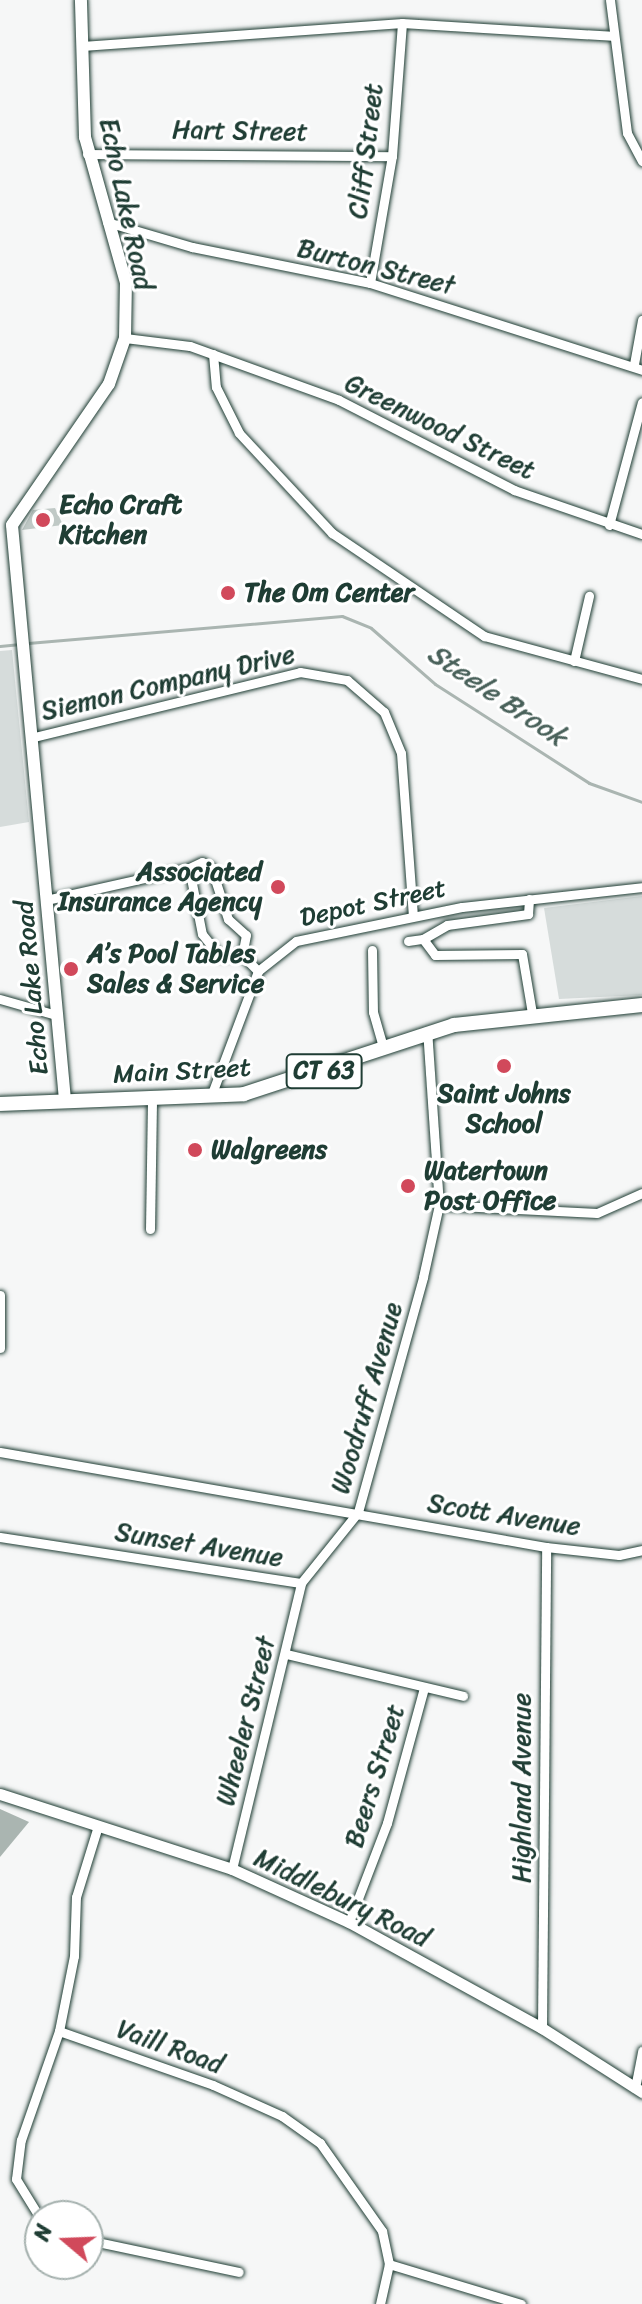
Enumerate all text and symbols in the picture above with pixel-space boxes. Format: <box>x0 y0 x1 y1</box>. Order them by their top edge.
street label: Cliff Street <box>342 82 390 220</box>
street label: Hart Street <box>172 114 308 148</box>
street label: Echo Lake Road <box>92 115 160 293</box>
street label: Burton Street <box>294 232 458 302</box>
street label: Greenwood Street <box>340 367 540 487</box>
place label: Echo Craft Kitchen <box>59 489 182 550</box>
marker: Echo Craft Kitchen <box>34 511 52 529</box>
place label: The Om Center <box>244 577 415 609</box>
marker: The Om Center <box>219 584 237 602</box>
water label: Steele Brook <box>421 636 573 754</box>
street label: Siemon Company Drive <box>38 639 298 727</box>
place label: Associated Insurance Agency <box>58 856 262 918</box>
street label: Depot Street <box>297 872 449 934</box>
marker: Associated Insurance Agency <box>269 878 287 896</box>
street label: Echo Lake Road <box>9 899 55 1077</box>
place label: A’s Pool Tables Sales & Service <box>87 938 264 1000</box>
marker: A’s Pool Tables Sales & Service <box>62 960 80 978</box>
road number: CT 63 <box>284 1051 364 1091</box>
street label: Main Street <box>112 1052 252 1090</box>
marker: Saint Johns School <box>495 1057 513 1075</box>
place label: Saint Johns School <box>438 1078 570 1140</box>
place label: Walgreens <box>211 1134 327 1166</box>
marker: Walgreens <box>186 1141 204 1159</box>
place label: Watertown Post Office <box>424 1155 556 1216</box>
marker: Watertown Post Office <box>399 1177 417 1195</box>
street label: Woodruff Avenue <box>325 1299 409 1497</box>
street label: Scott Avenue <box>426 1488 582 1542</box>
street label: Sunset Avenue <box>113 1516 285 1574</box>
street label: Wheeler Street <box>210 1633 282 1809</box>
street label: Highland Avenue <box>506 1693 538 1883</box>
street label: Beers Street <box>338 1701 412 1851</box>
street label: Middlebury Road <box>249 1842 435 1954</box>
street label: Vaill Road <box>112 2013 228 2081</box>
north arrow <box>24 2200 104 2280</box>
text: N <box>22 2219 64 2246</box>

